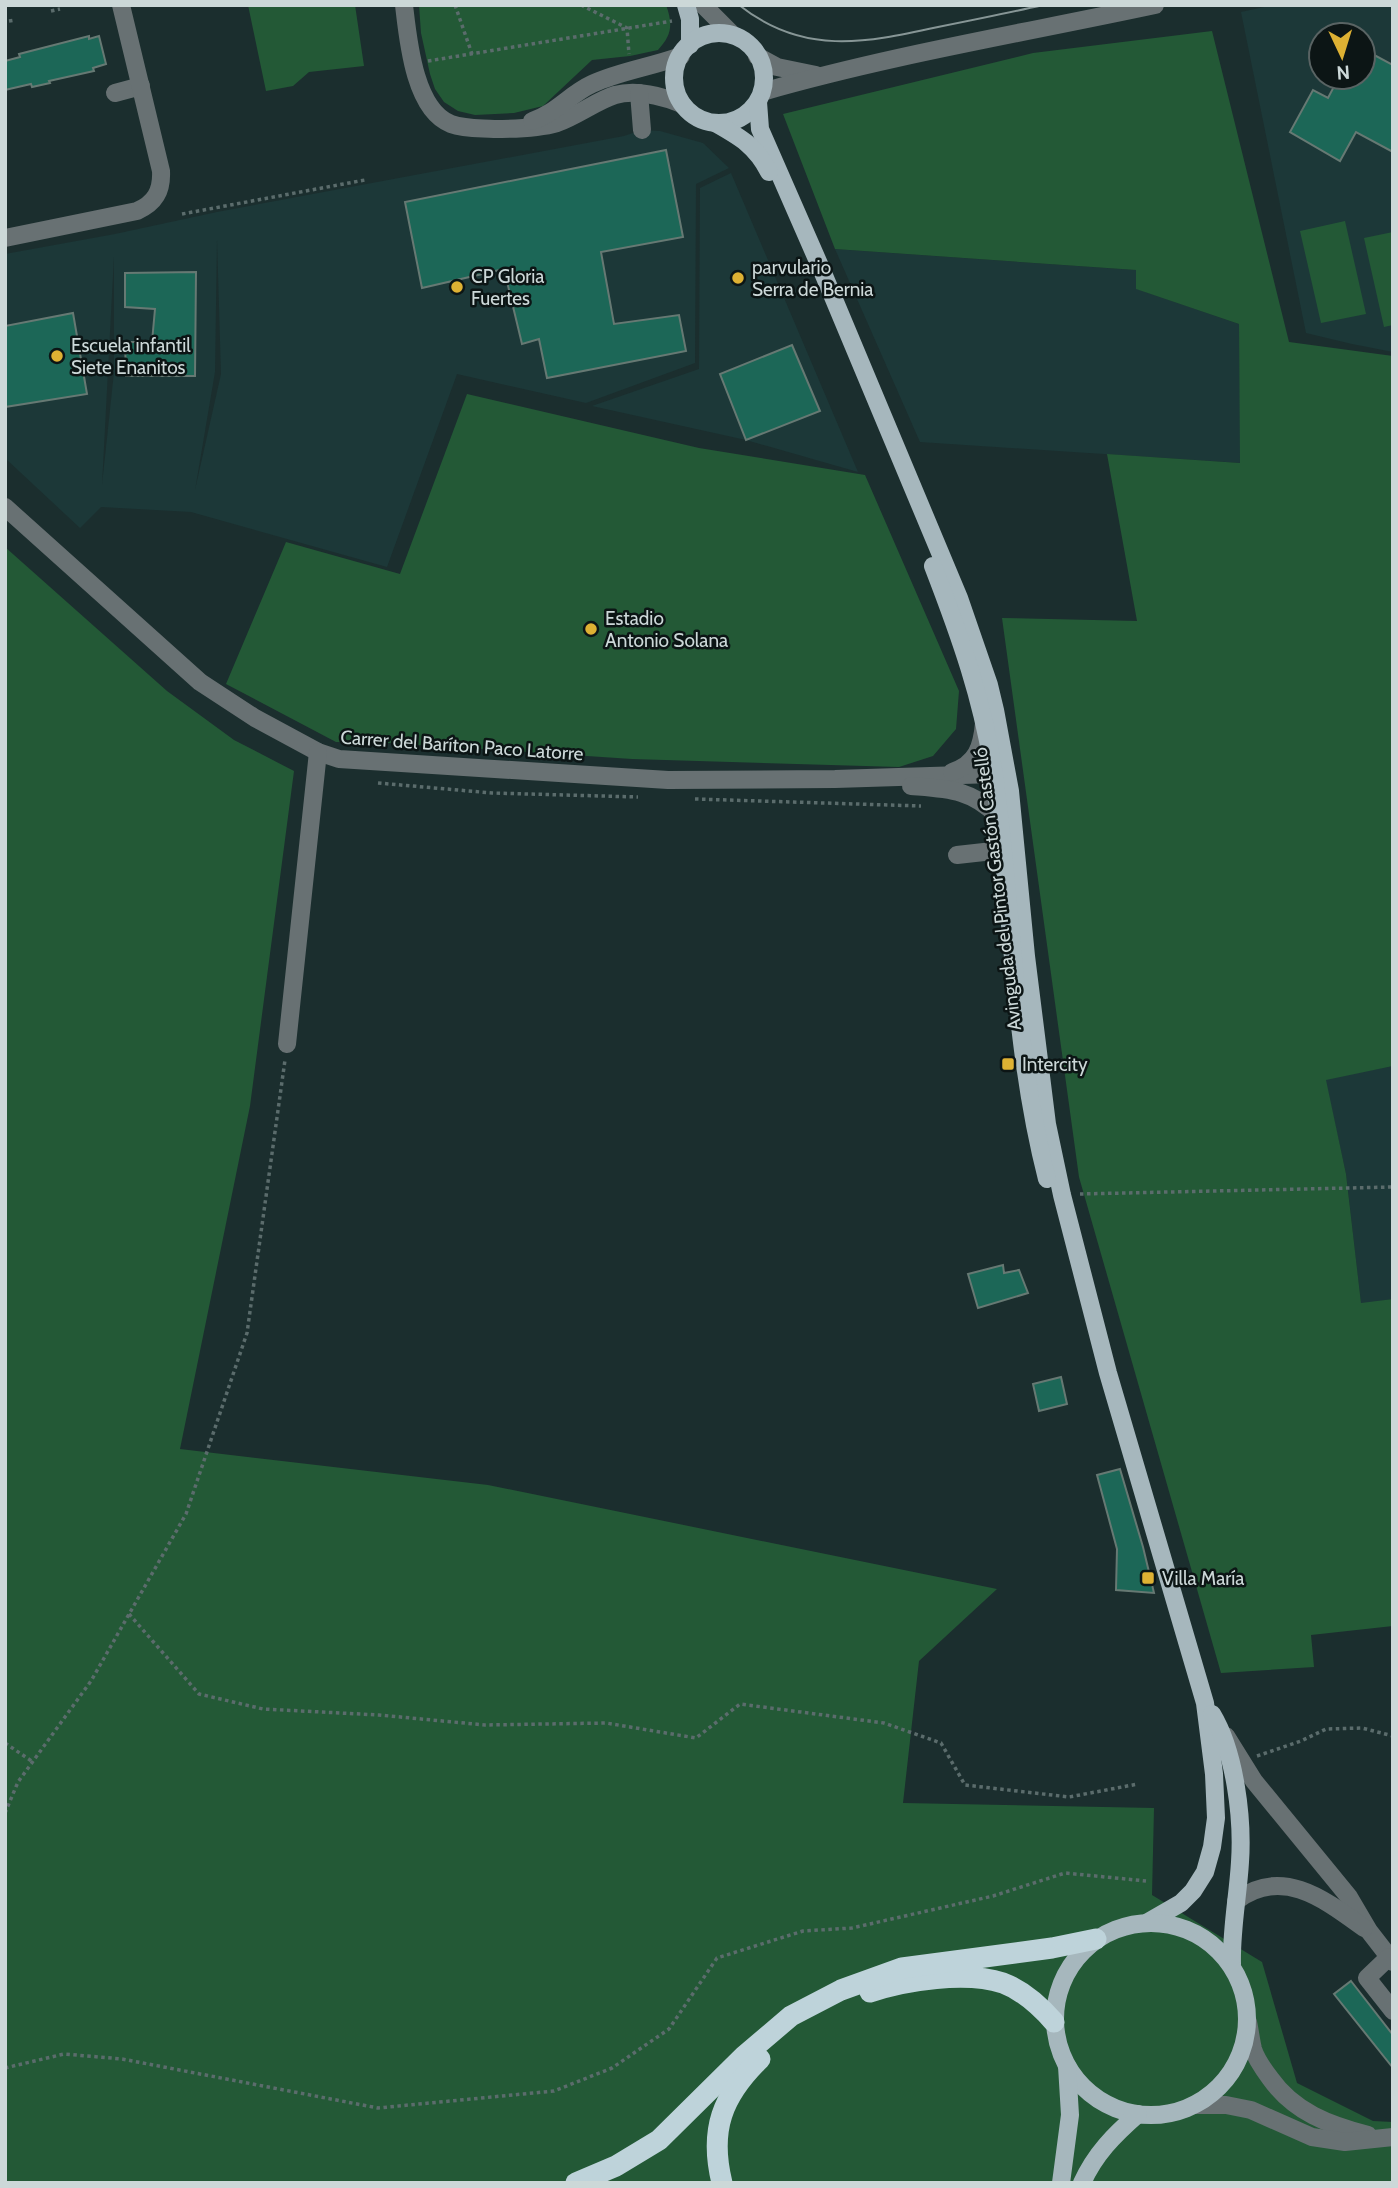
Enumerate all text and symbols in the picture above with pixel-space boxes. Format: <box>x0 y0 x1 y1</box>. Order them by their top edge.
north arrow <box>1307 21 1377 91</box>
text: N <box>1336 61 1351 84</box>
place label: parvulario Serra de Bernia <box>752 256 874 301</box>
place label: CP Gloria Fuertes <box>471 265 545 310</box>
marker: parvulario Serra de Bernia <box>730 270 746 286</box>
marker: CP Gloria Fuertes <box>449 279 465 295</box>
place label: Escuela infantil Siete Enanitos <box>71 334 191 379</box>
marker: Escuela infantil Siete Enanitos <box>49 348 65 364</box>
place label: Estadio Antonio Solana <box>605 607 728 652</box>
marker: Estadio Antonio Solana <box>583 621 599 637</box>
street label: Carrer del Baríton Paco Latorre <box>340 726 584 765</box>
street label: Avinguda del Pintor Gastón Castelló <box>969 746 1026 1032</box>
place label: Intercity <box>1022 1053 1088 1076</box>
marker: Intercity <box>1000 1056 1016 1072</box>
place label: Villa María <box>1162 1567 1244 1590</box>
marker: Villa María <box>1140 1570 1156 1586</box>

